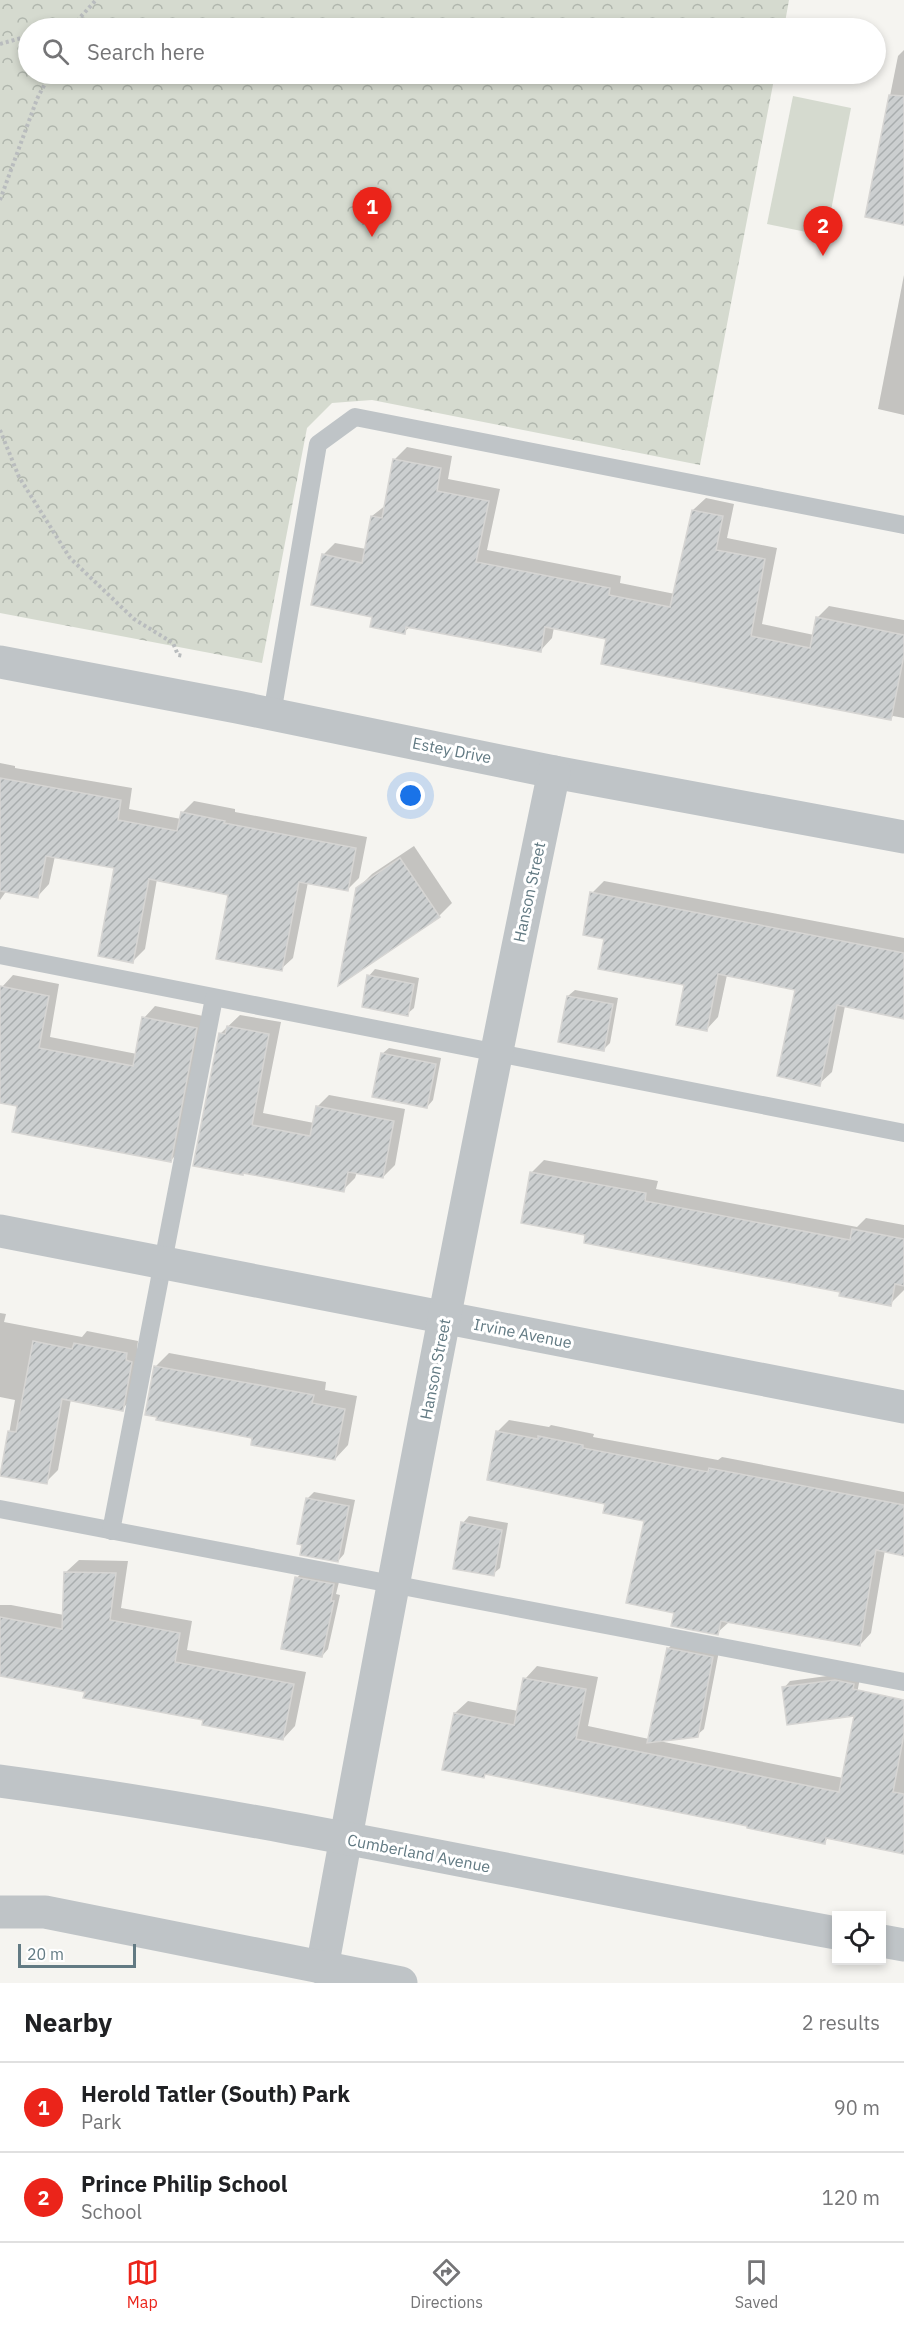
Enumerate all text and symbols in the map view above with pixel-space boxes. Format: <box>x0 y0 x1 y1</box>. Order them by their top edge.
search box <box>18 18 886 84</box>
icon: search <box>39 35 72 68</box>
text: Search here <box>87 37 205 66</box>
pin: 1 <box>352 188 392 237</box>
pin: 2 <box>804 206 842 256</box>
street label: Estey Drive <box>411 733 493 768</box>
your location <box>396 781 425 810</box>
street label: Hanson Street <box>509 840 549 944</box>
street label: Irvine Avenue <box>472 1314 574 1352</box>
street label: Hanson Street <box>415 1317 455 1421</box>
street label: Cumberland Avenue <box>346 1829 492 1877</box>
map controls <box>832 1911 886 1965</box>
button: locate <box>832 1911 886 1965</box>
scale bar <box>18 1941 136 1968</box>
text: 20 m <box>27 1944 64 1964</box>
text: Nearby <box>24 2005 112 2039</box>
text: 2 results <box>802 2009 880 2036</box>
text: Herold Tatler (South) Park <box>81 2079 350 2108</box>
text: 1 <box>38 2094 50 2121</box>
text: 90 m <box>834 2094 880 2121</box>
text: Park <box>81 2108 121 2135</box>
text: Prince Philip School <box>81 2169 287 2198</box>
text: 2 <box>38 2184 50 2211</box>
text: 120 m <box>822 2184 880 2211</box>
text: School <box>81 2198 142 2225</box>
tab: Map <box>126 2256 159 2312</box>
tab: Directions <box>410 2256 483 2312</box>
tab: Saved <box>735 2256 778 2312</box>

